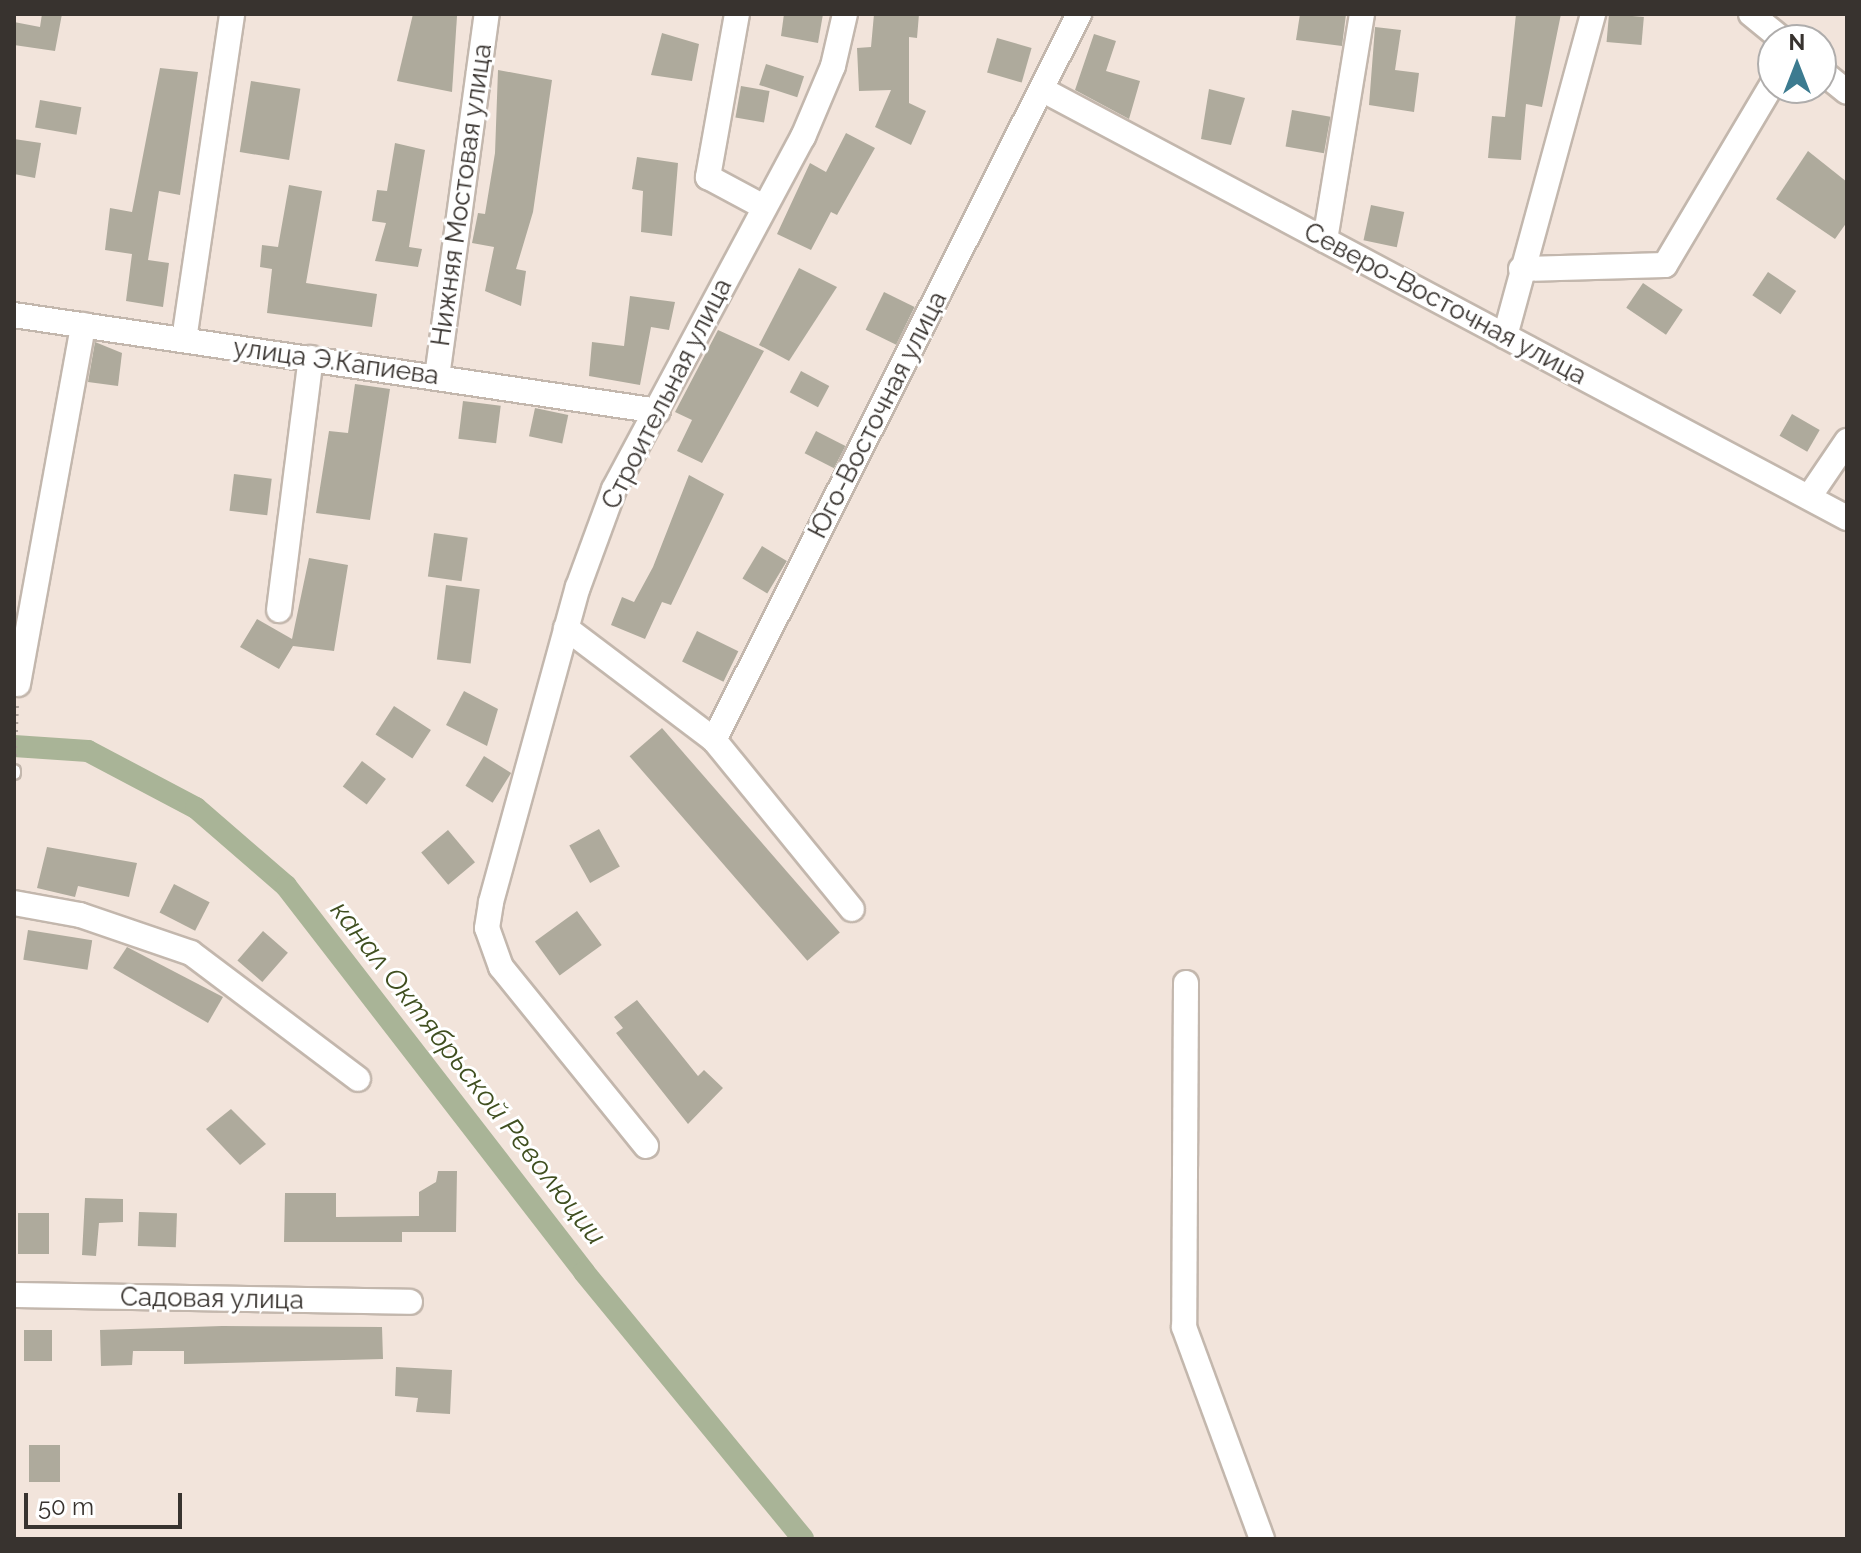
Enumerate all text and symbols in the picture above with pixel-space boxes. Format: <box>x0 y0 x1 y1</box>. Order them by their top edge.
north arrow <box>1757 24 1837 104</box>
text: N <box>1789 29 1805 55</box>
street label: Нижняя Мостовая улица <box>425 41 499 349</box>
street label: Северо-Восточная улица <box>1298 216 1592 392</box>
street label: Строительная улица <box>595 273 739 515</box>
street label: Юго-Восточная улица <box>802 286 954 544</box>
street label: улица Э.Капиева <box>231 332 441 392</box>
water label: канал Октябрьской Революции <box>323 894 613 1252</box>
street label: Садовая улица <box>120 1282 304 1316</box>
scale bar <box>28 1477 186 1527</box>
text: 50 m <box>38 1492 94 1521</box>

